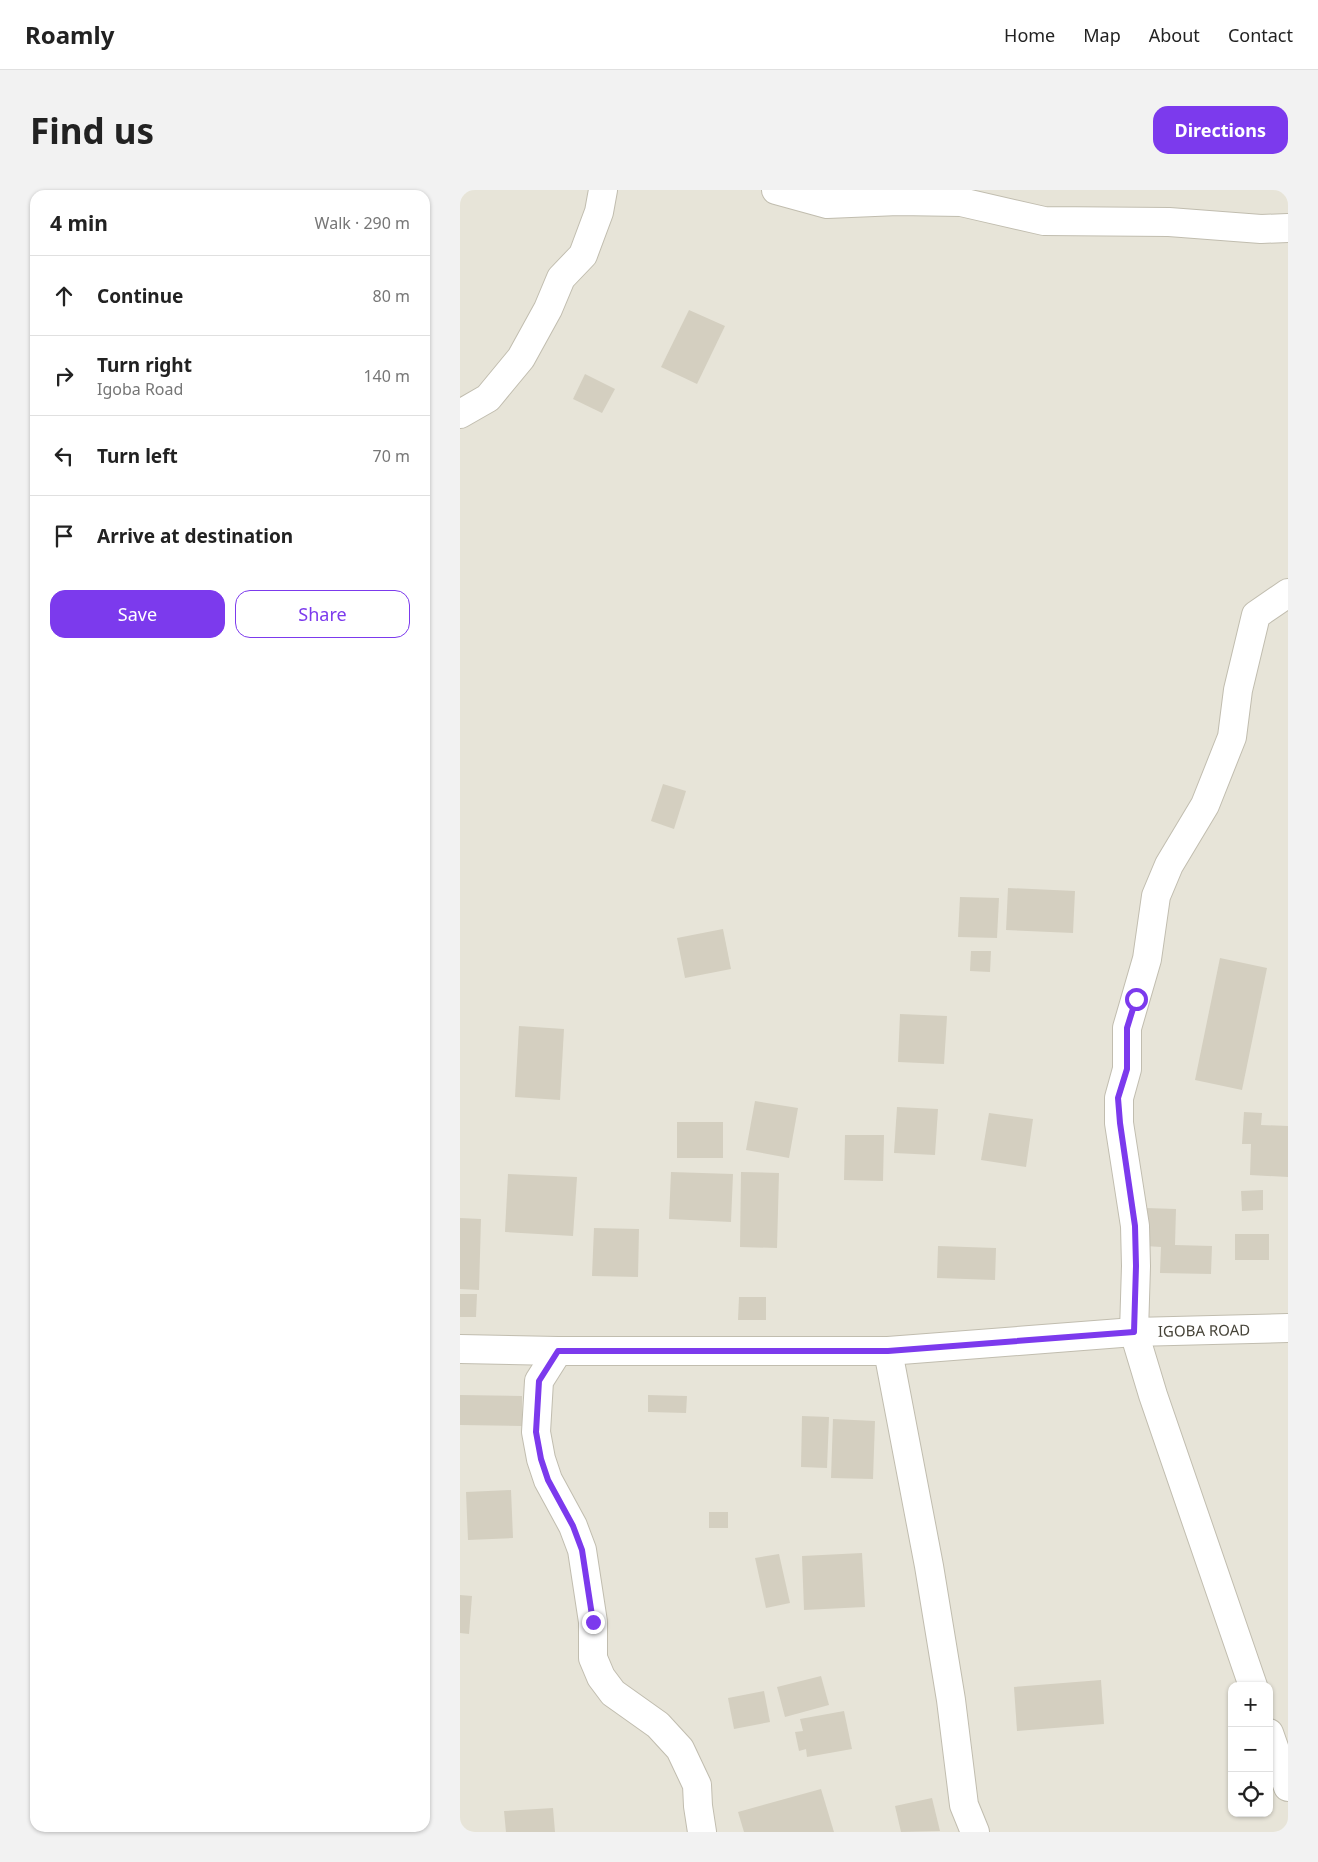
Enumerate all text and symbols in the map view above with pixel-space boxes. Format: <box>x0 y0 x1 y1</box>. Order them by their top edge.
text: Roamly <box>25 18 114 51</box>
text: Home <box>1004 23 1055 47</box>
text: Map <box>1083 23 1121 47</box>
text: About <box>1149 23 1200 47</box>
text: Contact <box>1228 23 1293 47</box>
button: Directions <box>1153 106 1288 154</box>
text: Find us <box>30 107 154 154</box>
text: 4 min <box>50 209 108 237</box>
text: Walk · 290 m <box>315 212 410 234</box>
icon: ahead <box>50 282 78 310</box>
text: Continue <box>97 283 183 309</box>
text: 80 m <box>373 285 410 307</box>
text: Turn right <box>97 352 192 378</box>
icon: right <box>50 362 78 390</box>
text: 140 m <box>363 365 410 387</box>
text: Igoba Road <box>97 378 183 400</box>
icon: left <box>50 442 78 470</box>
text: Turn left <box>97 443 178 469</box>
text: 70 m <box>373 445 410 467</box>
icon: arrive <box>50 522 78 550</box>
text: Arrive at destination <box>97 523 293 549</box>
button: Save <box>50 590 225 638</box>
button: Share <box>235 590 410 638</box>
route start <box>1125 988 1148 1011</box>
street label: IGOBA ROAD <box>1158 1319 1250 1341</box>
route end <box>582 1611 605 1634</box>
map controls <box>1228 1682 1273 1817</box>
button: + <box>1228 1682 1273 1727</box>
button: − <box>1228 1727 1273 1772</box>
button: locate <box>1228 1772 1273 1817</box>

